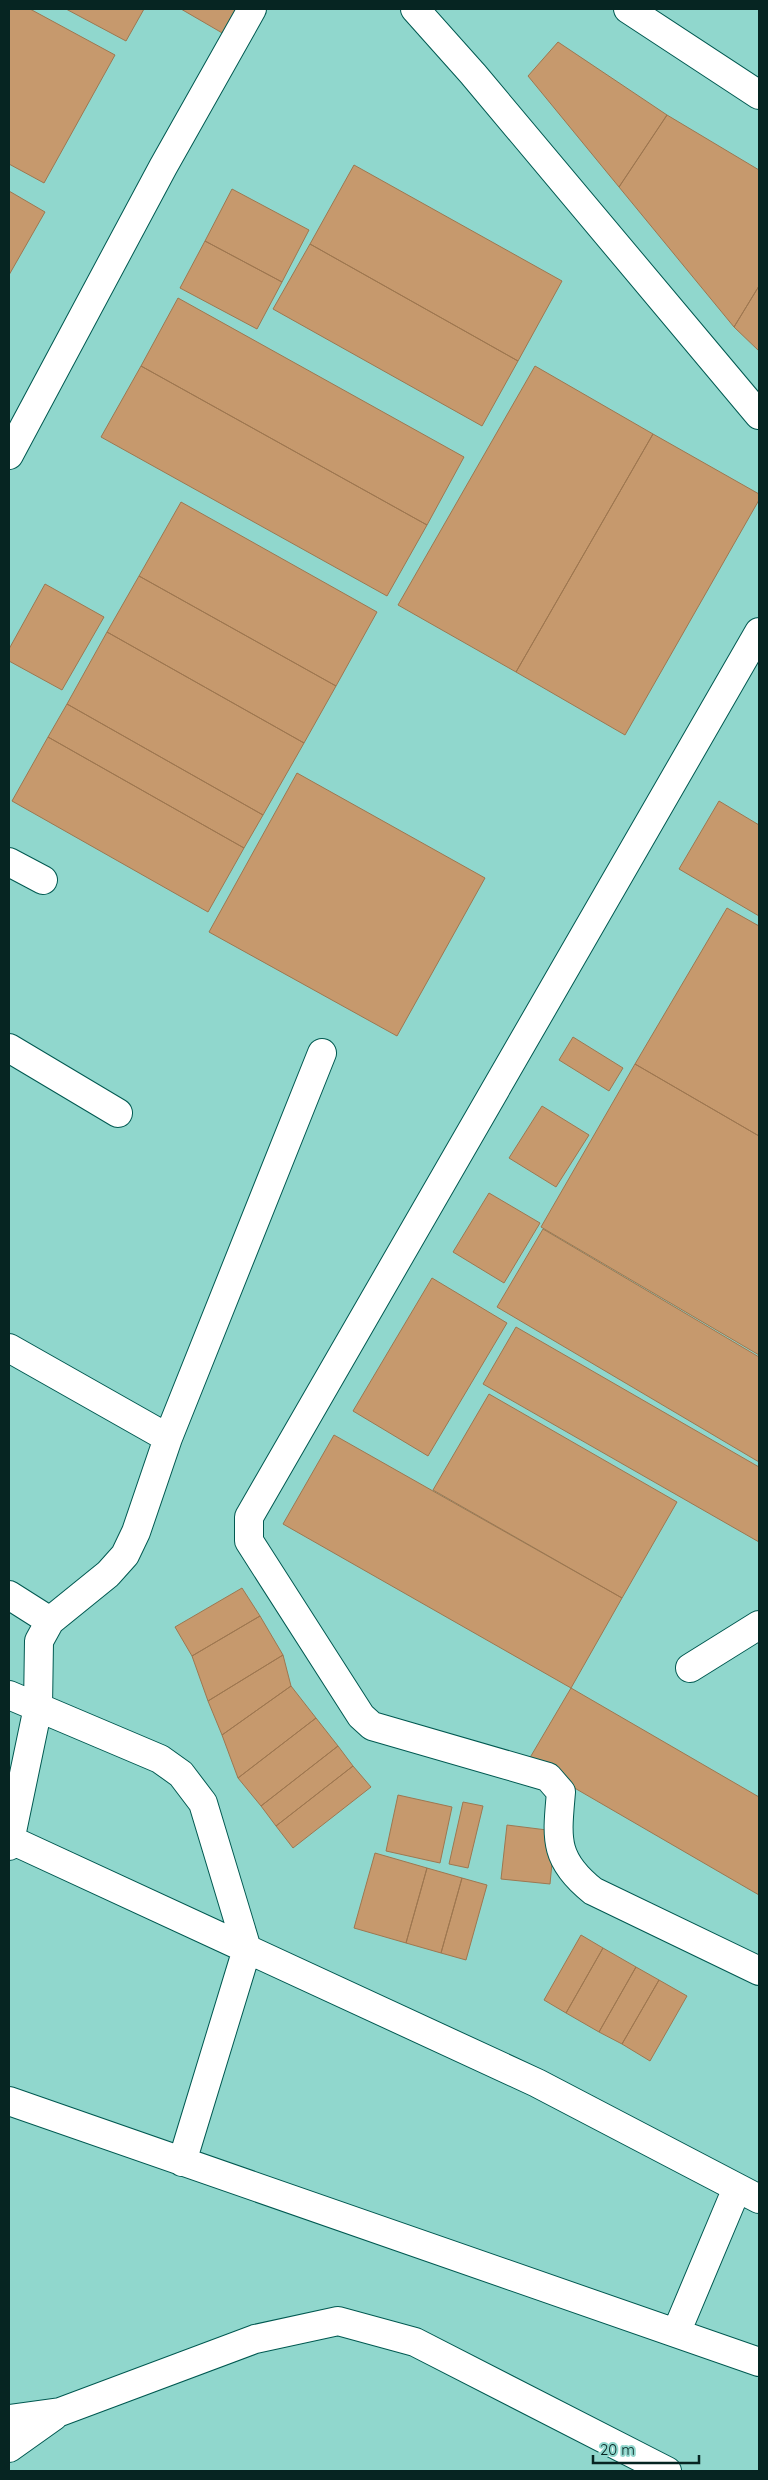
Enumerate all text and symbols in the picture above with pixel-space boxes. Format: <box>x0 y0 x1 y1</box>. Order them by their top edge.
scale bar <box>593 2432 699 2464</box>
text: 20 m <box>600 2440 635 2459</box>

